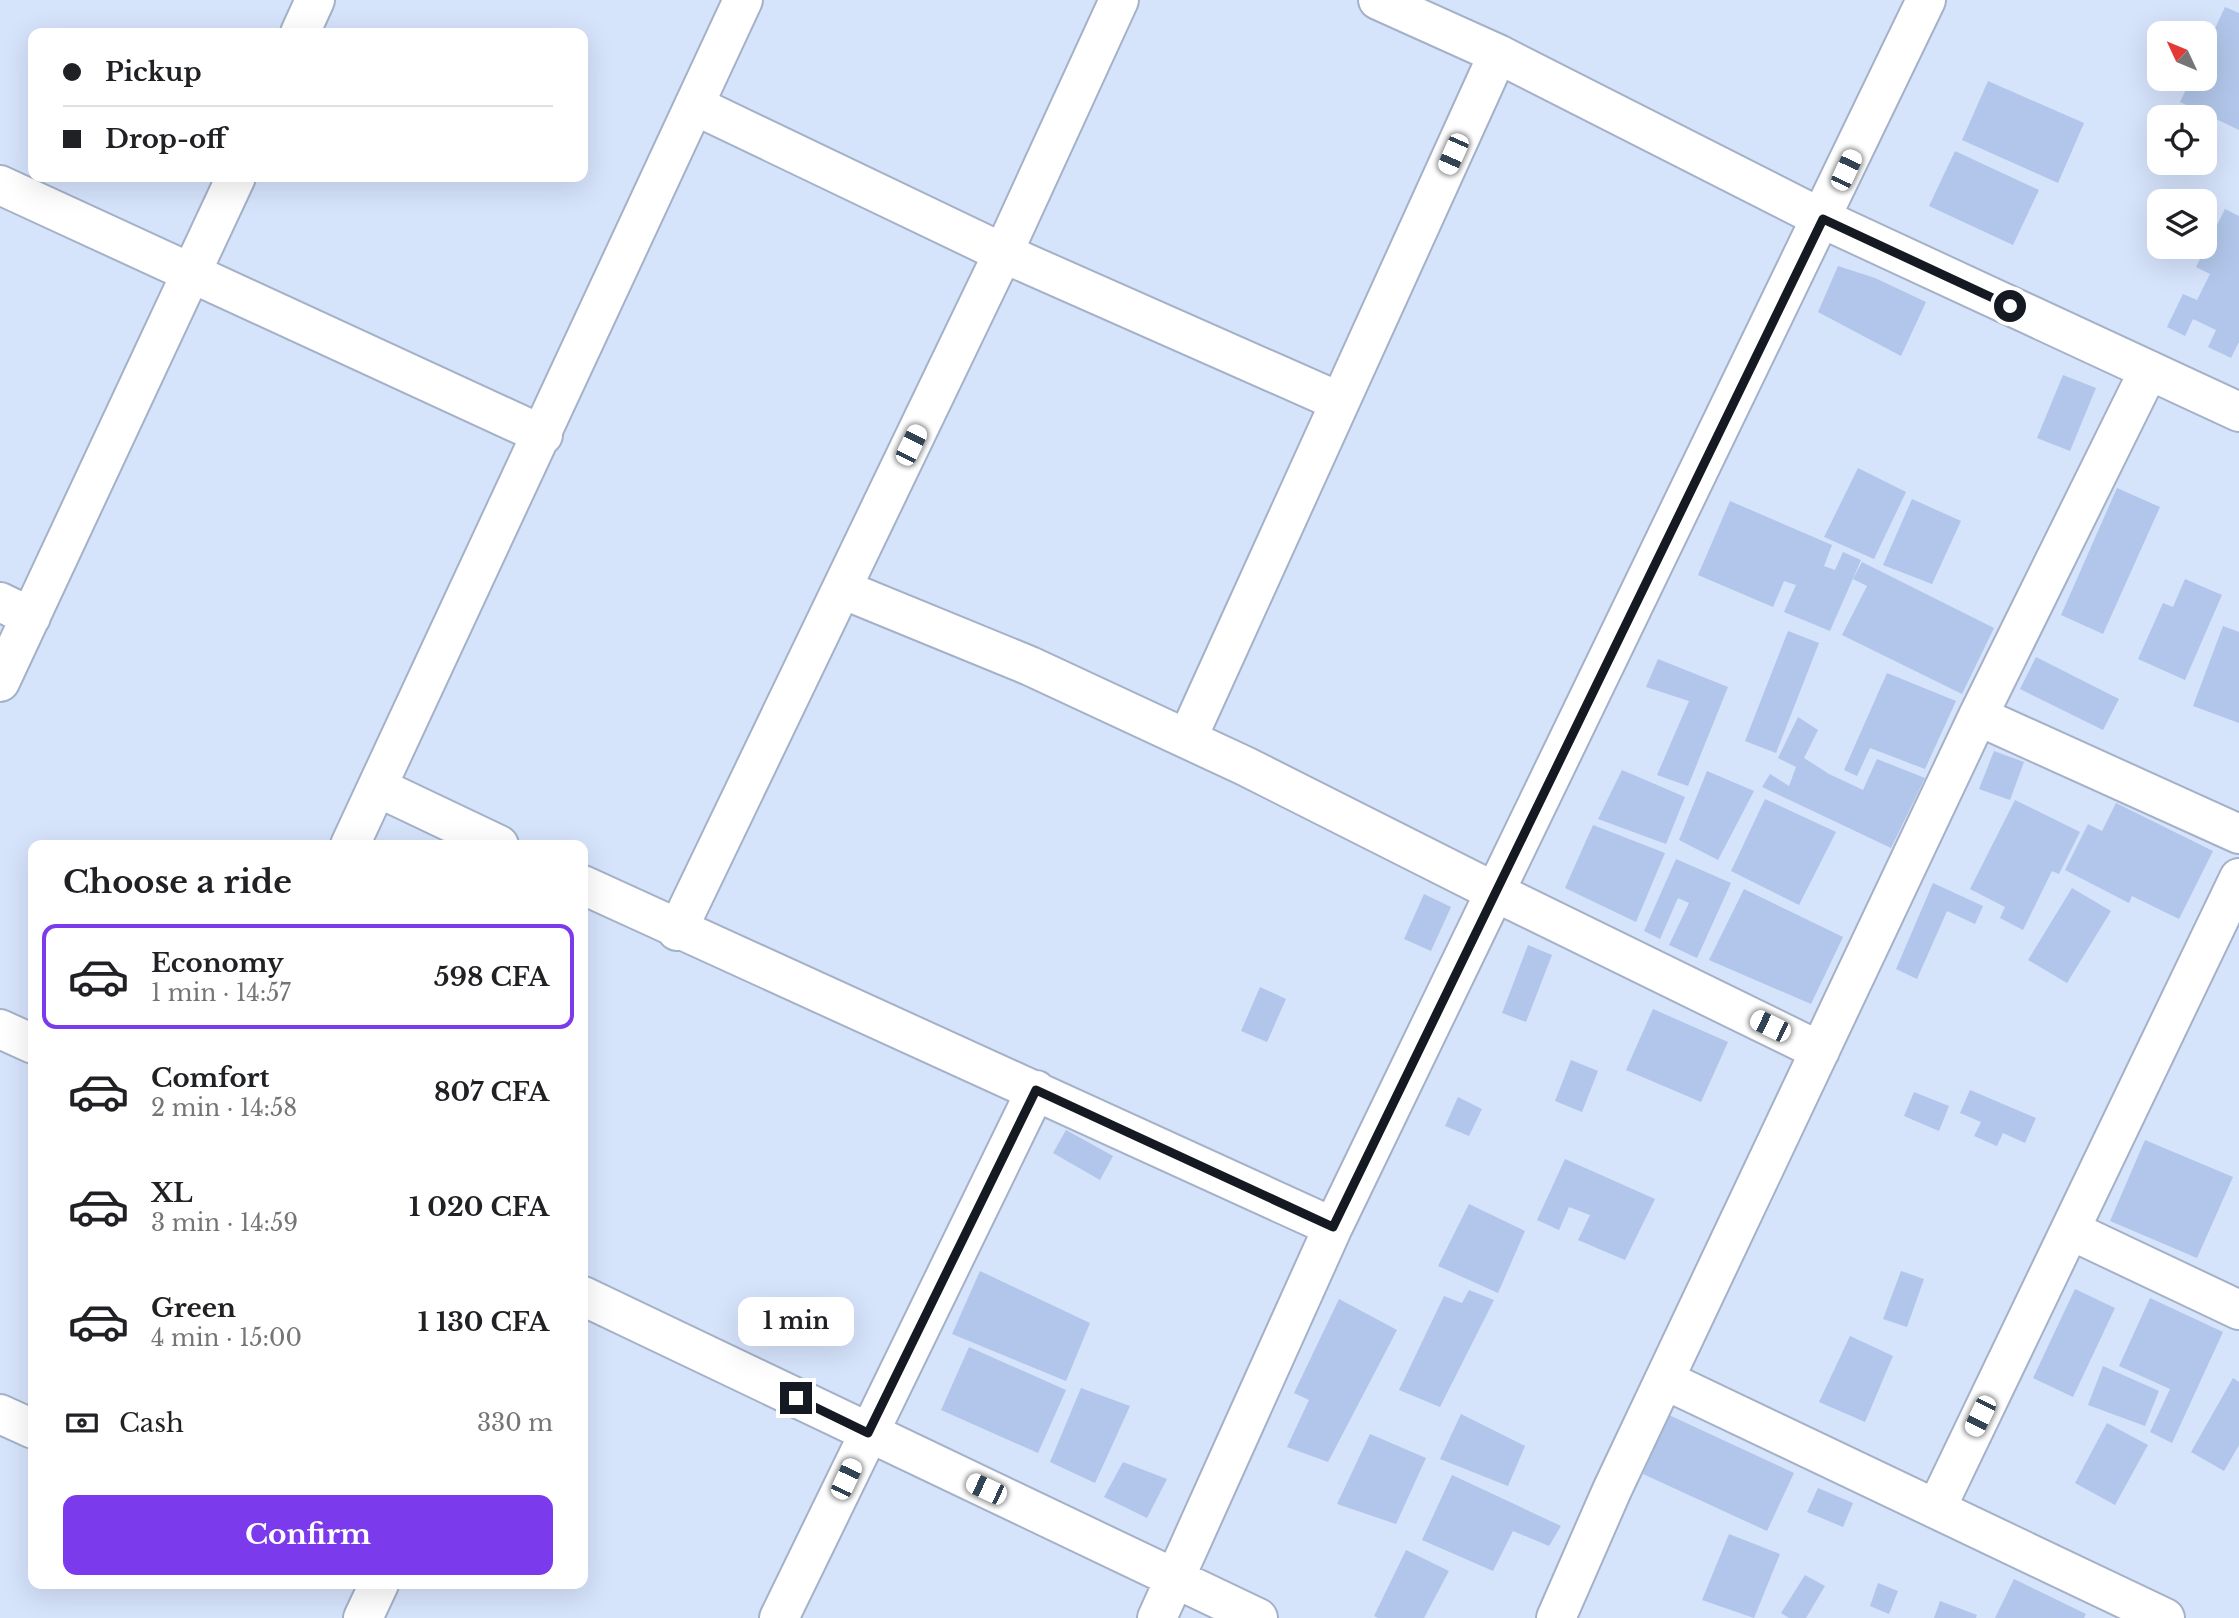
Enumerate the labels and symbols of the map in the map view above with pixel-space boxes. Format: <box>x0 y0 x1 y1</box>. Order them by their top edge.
north arrow <box>2147 21 2217 91</box>
car <box>1435 131 1472 177</box>
car <box>1828 147 1865 193</box>
route start <box>1994 290 2026 322</box>
car <box>893 422 930 468</box>
car <box>1747 1007 1794 1045</box>
callout: 1 min <box>738 1296 854 1346</box>
route end <box>780 1382 812 1414</box>
car <box>1962 1393 1999 1439</box>
car <box>828 1456 865 1502</box>
car <box>963 1471 1010 1507</box>

